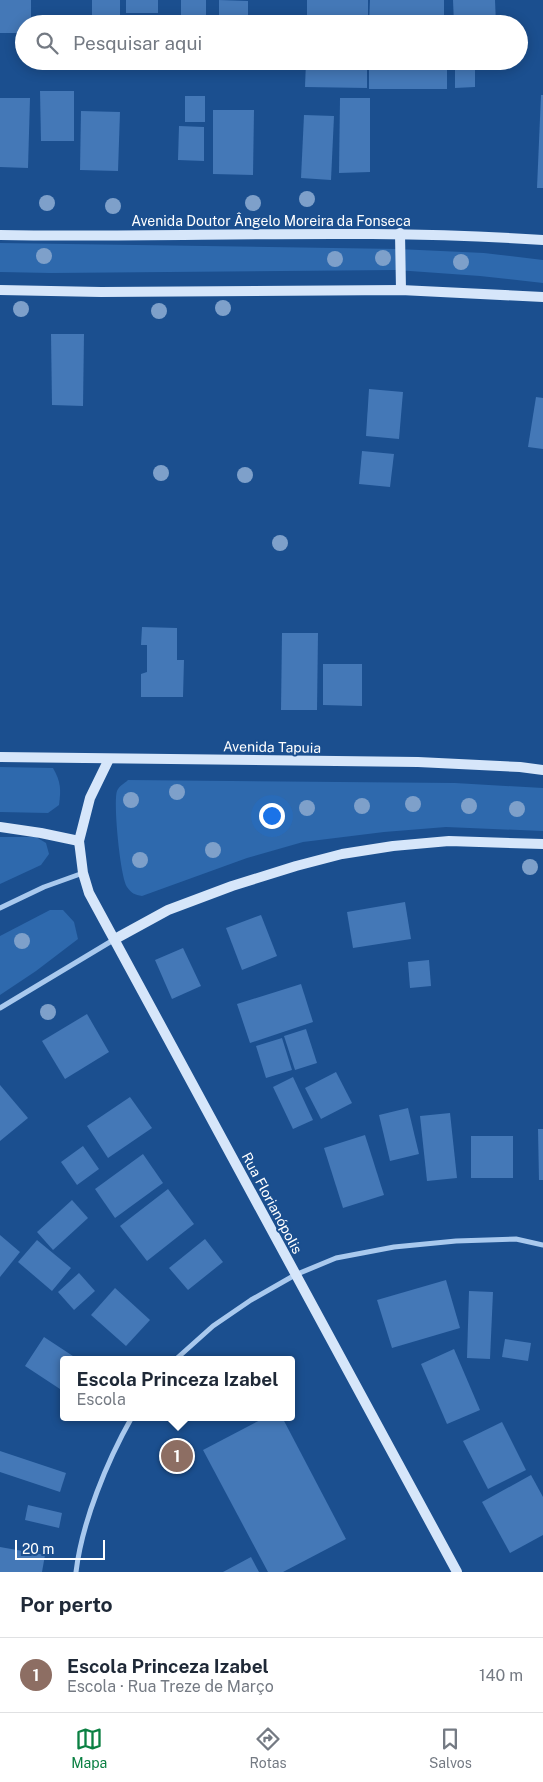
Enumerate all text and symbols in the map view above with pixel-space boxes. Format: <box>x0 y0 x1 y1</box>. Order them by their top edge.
search box <box>15 15 528 70</box>
icon: search <box>33 29 61 57</box>
text: Pesquisar aqui <box>73 32 202 54</box>
street label: Avenida Doutor Ângelo Moreira da Fonseca <box>131 212 411 229</box>
street label: Avenida Tapuia <box>223 738 321 756</box>
your location <box>259 803 285 829</box>
street label: Rua Florianópolis <box>239 1150 305 1256</box>
popup <box>60 1356 295 1421</box>
text: Escola Princeza Izabel <box>77 1368 278 1390</box>
text: Escola <box>77 1390 126 1409</box>
pin: 1 <box>161 1437 193 1475</box>
scale bar <box>15 1537 105 1560</box>
text: 20 m <box>22 1541 54 1557</box>
text: Por perto <box>20 1592 113 1617</box>
text: Escola Princeza Izabel <box>67 1655 269 1677</box>
text: 1 <box>33 1666 39 1685</box>
text: 140 m <box>479 1666 523 1685</box>
text: Escola · Rua Treze de Março <box>67 1677 274 1696</box>
tab: Mapa <box>71 1725 107 1771</box>
tab: Rotas <box>250 1725 287 1771</box>
tab: Salvos <box>429 1725 472 1771</box>

